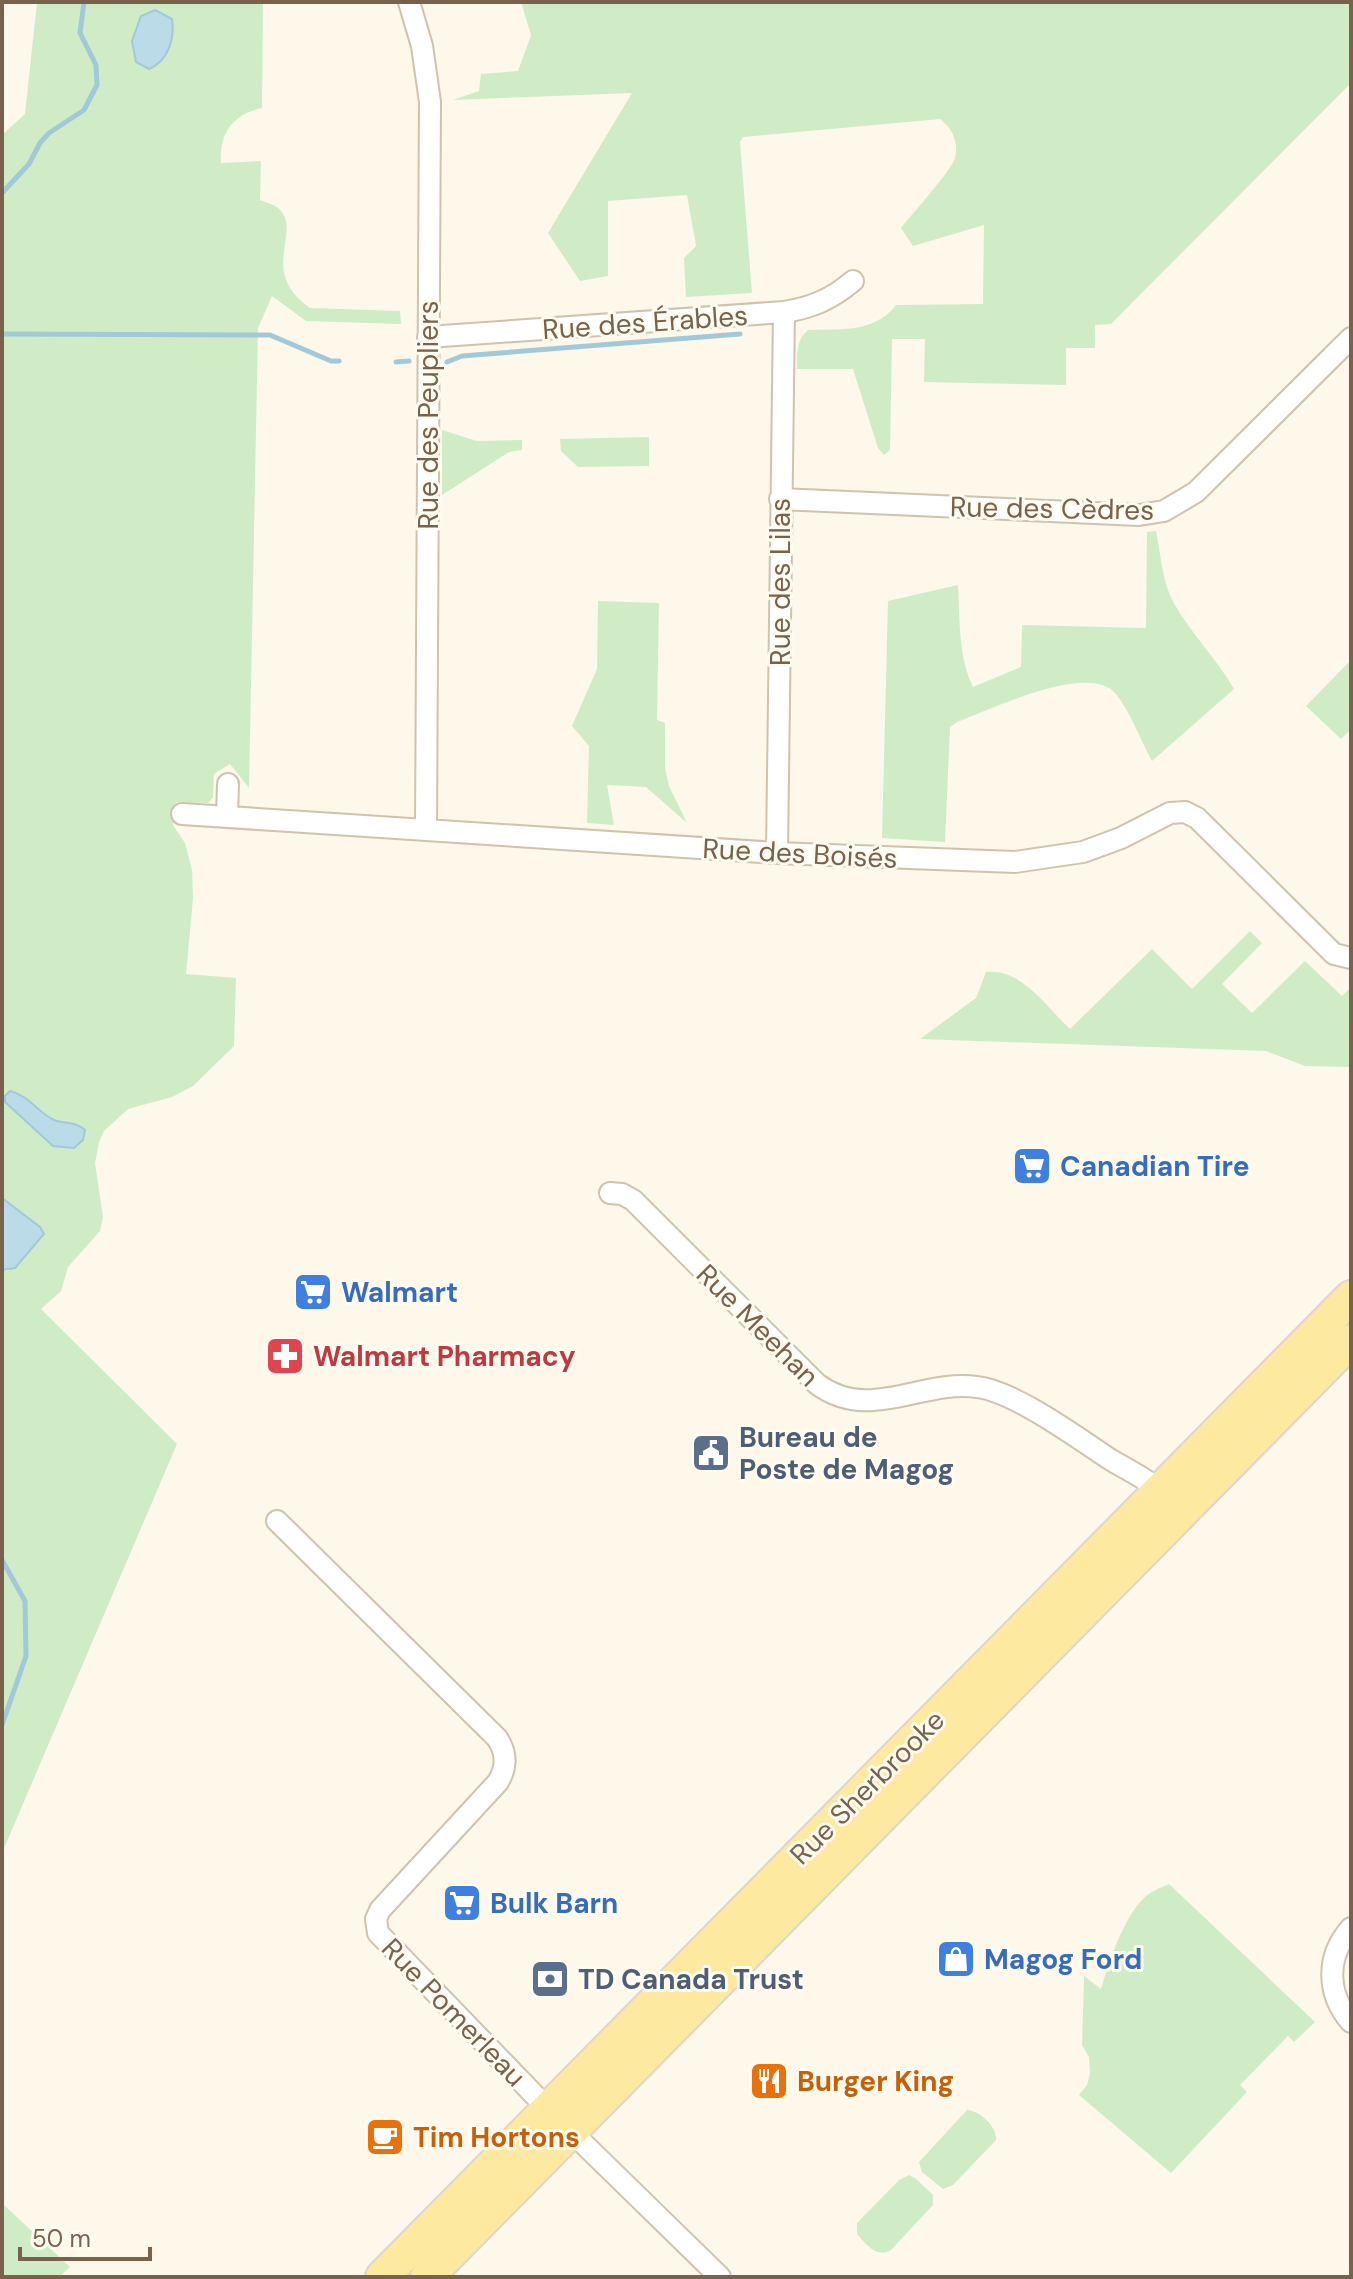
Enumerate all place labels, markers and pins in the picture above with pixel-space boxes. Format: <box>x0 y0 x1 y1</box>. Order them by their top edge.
supermarket icon: Canadian Tire <box>1011 1145 1053 1187</box>
place label: Canadian Tire <box>1060 1148 1250 1185</box>
supermarket icon: Walmart <box>292 1271 334 1313</box>
place label: Walmart <box>341 1274 458 1311</box>
pharmacy icon: Walmart Pharmacy <box>264 1335 306 1377</box>
place label: Walmart Pharmacy <box>313 1338 576 1375</box>
place label: Bureau de Poste de Magog <box>739 1419 954 1488</box>
public building icon: Bureau de Poste de Magog <box>690 1432 732 1474</box>
supermarket icon: Bulk Barn <box>441 1882 483 1924</box>
place label: Bulk Barn <box>490 1885 618 1922</box>
shop icon: Magog Ford <box>935 1938 977 1980</box>
place label: Magog Ford <box>984 1941 1142 1978</box>
bank icon: TD Canada Trust <box>529 1958 571 2000</box>
place label: TD Canada Trust <box>578 1961 804 1998</box>
restaurant icon: Burger King <box>748 2060 790 2102</box>
place label: Burger King <box>797 2063 954 2100</box>
cafe icon: Tim Hortons <box>364 2116 406 2158</box>
place label: Tim Hortons <box>413 2119 580 2156</box>

